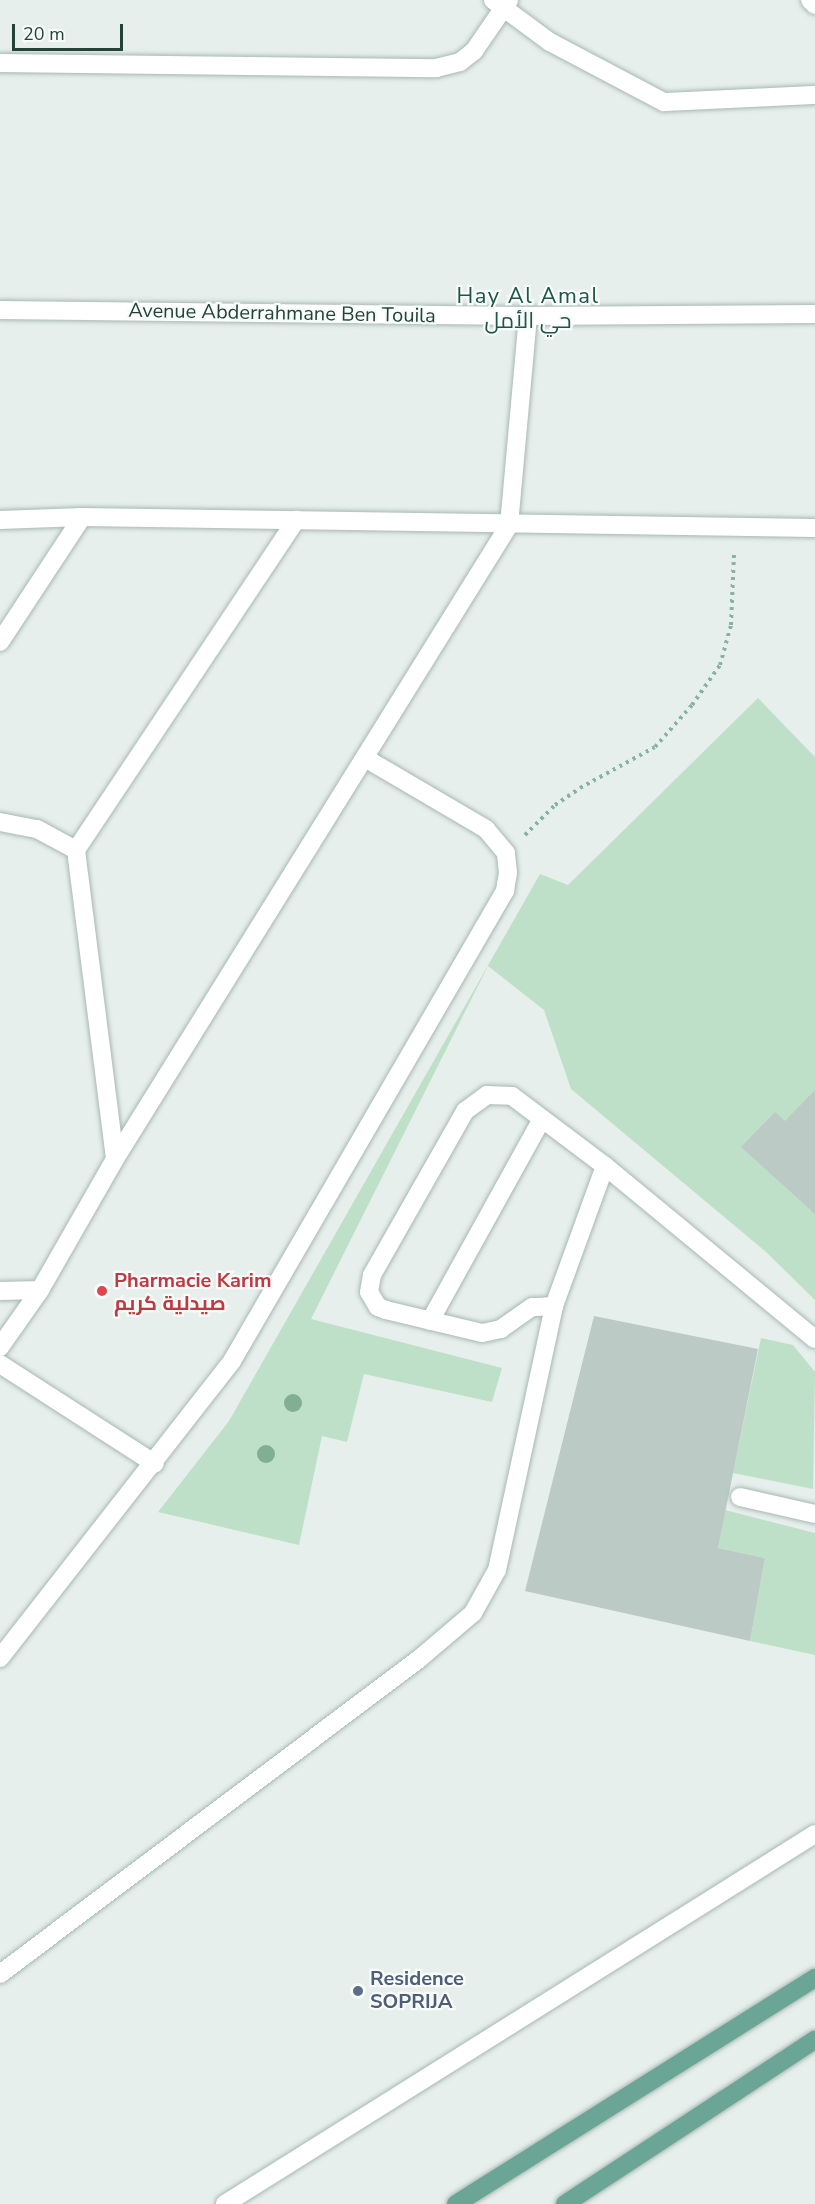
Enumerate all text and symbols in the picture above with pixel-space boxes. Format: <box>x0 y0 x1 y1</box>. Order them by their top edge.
scale bar <box>15 12 126 50</box>
text: 20 m <box>23 22 65 46</box>
district label: Hay Al Amal حي الأمل <box>457 283 599 334</box>
street label: Avenue Abderrahmane Ben Touila <box>128 298 436 328</box>
place label: Pharmacie Karim صيدلية كريم <box>114 1268 271 1315</box>
marker: Pharmacie Karim صيدلية كريم <box>95 1284 109 1298</box>
place label: Residence SOPRIJA <box>370 1967 464 2014</box>
marker: Residence SOPRIJA <box>351 1984 365 1998</box>

